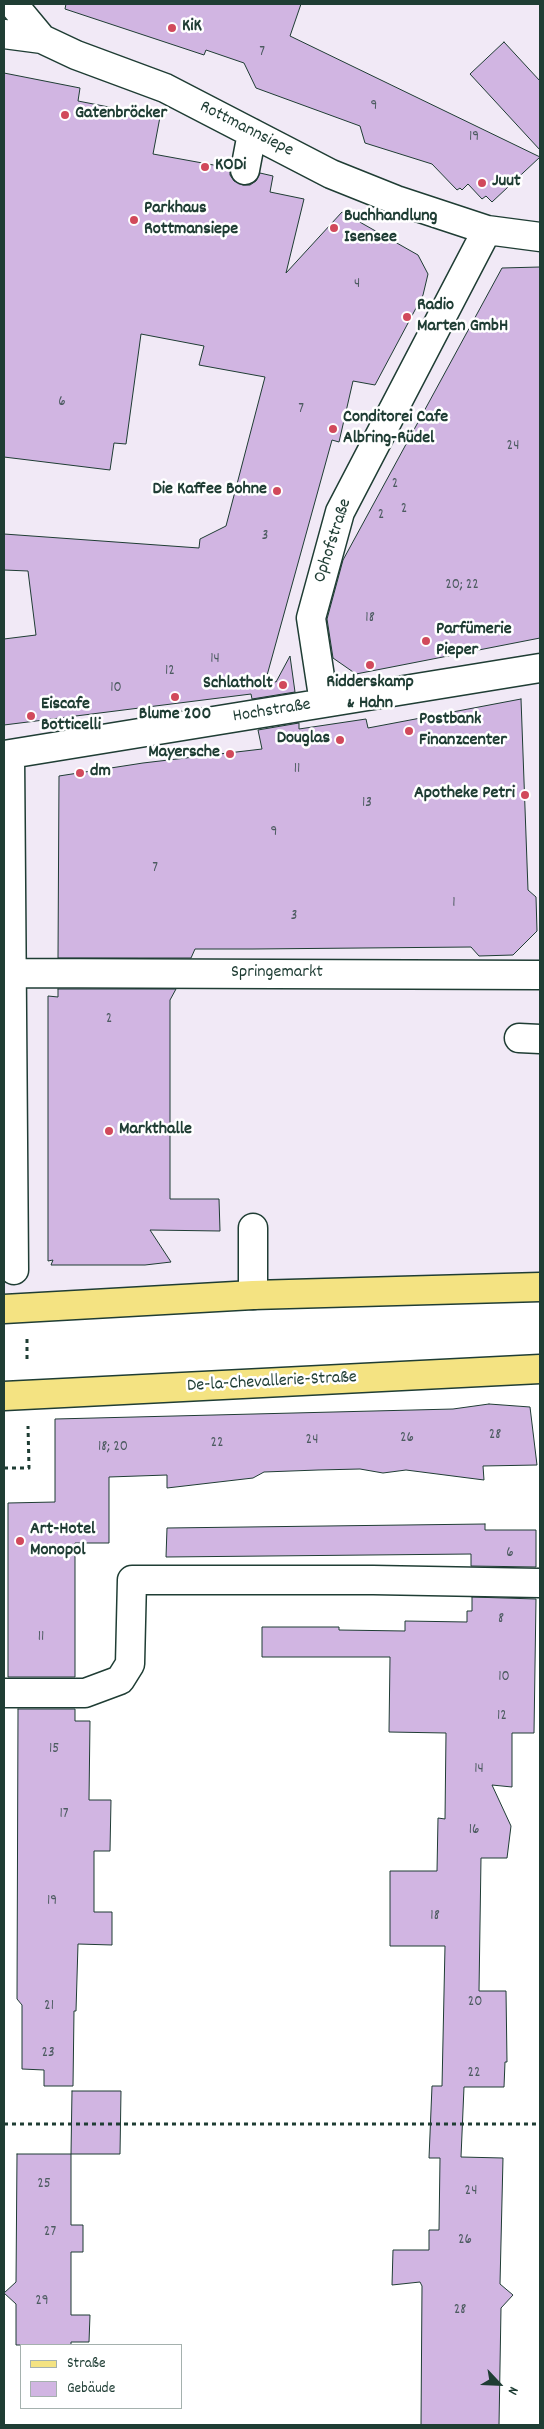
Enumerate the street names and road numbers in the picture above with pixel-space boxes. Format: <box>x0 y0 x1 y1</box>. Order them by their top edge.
street label: Rottmannsiepe <box>195 97 297 163</box>
street label: Ophofstraße <box>310 496 358 586</box>
street label: Hochstraße <box>232 695 312 729</box>
street label: Springemarkt <box>231 963 323 985</box>
street label: De-la-Chevallerie-Straße <box>187 1368 357 1398</box>

